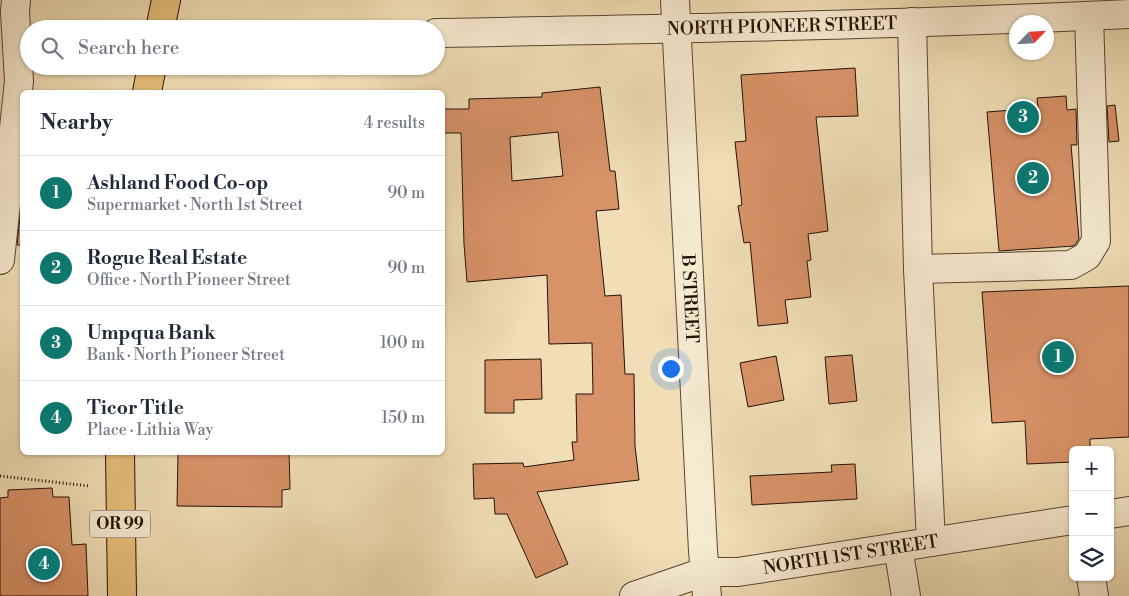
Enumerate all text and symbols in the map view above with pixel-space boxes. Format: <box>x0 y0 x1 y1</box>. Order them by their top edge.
street label: NORTH PIONEER STREET <box>666 11 898 40</box>
north arrow <box>1009 15 1054 60</box>
search box <box>20 20 445 75</box>
icon: search <box>38 34 66 62</box>
text: Search here <box>78 36 179 60</box>
pin: 3 <box>1007 98 1039 136</box>
text: Nearby <box>40 110 113 136</box>
text: 4 results <box>364 113 425 133</box>
pin: 2 <box>1017 159 1049 197</box>
text: Ashland Food Co-op <box>87 171 268 195</box>
text: 1 <box>52 183 60 203</box>
text: 90 m <box>387 183 425 203</box>
text: Supermarket · North 1st Street <box>87 195 303 215</box>
text: Rogue Real Estate <box>87 246 247 270</box>
street label: B STREET <box>676 253 704 344</box>
text: 2 <box>51 258 61 278</box>
text: 90 m <box>387 258 425 278</box>
text: Office · North Pioneer Street <box>87 270 291 290</box>
text: Umpqua Bank <box>87 321 216 345</box>
text: 3 <box>51 333 61 353</box>
text: 100 m <box>380 333 425 353</box>
pin: 1 <box>1042 338 1074 376</box>
text: Bank · North Pioneer Street <box>87 345 285 365</box>
your location <box>658 356 684 382</box>
text: Ticor Title <box>87 396 184 420</box>
text: 4 <box>51 408 61 428</box>
text: 150 m <box>381 408 425 428</box>
text: Place · Lithia Way <box>87 420 213 440</box>
map controls <box>1069 446 1114 581</box>
button: + <box>1069 446 1114 491</box>
button: − <box>1069 491 1114 536</box>
road number: OR 99 <box>90 510 150 538</box>
street label: NORTH 1ST STREET <box>761 529 940 579</box>
button: layers <box>1069 536 1114 581</box>
pin: 4 <box>28 545 60 583</box>

